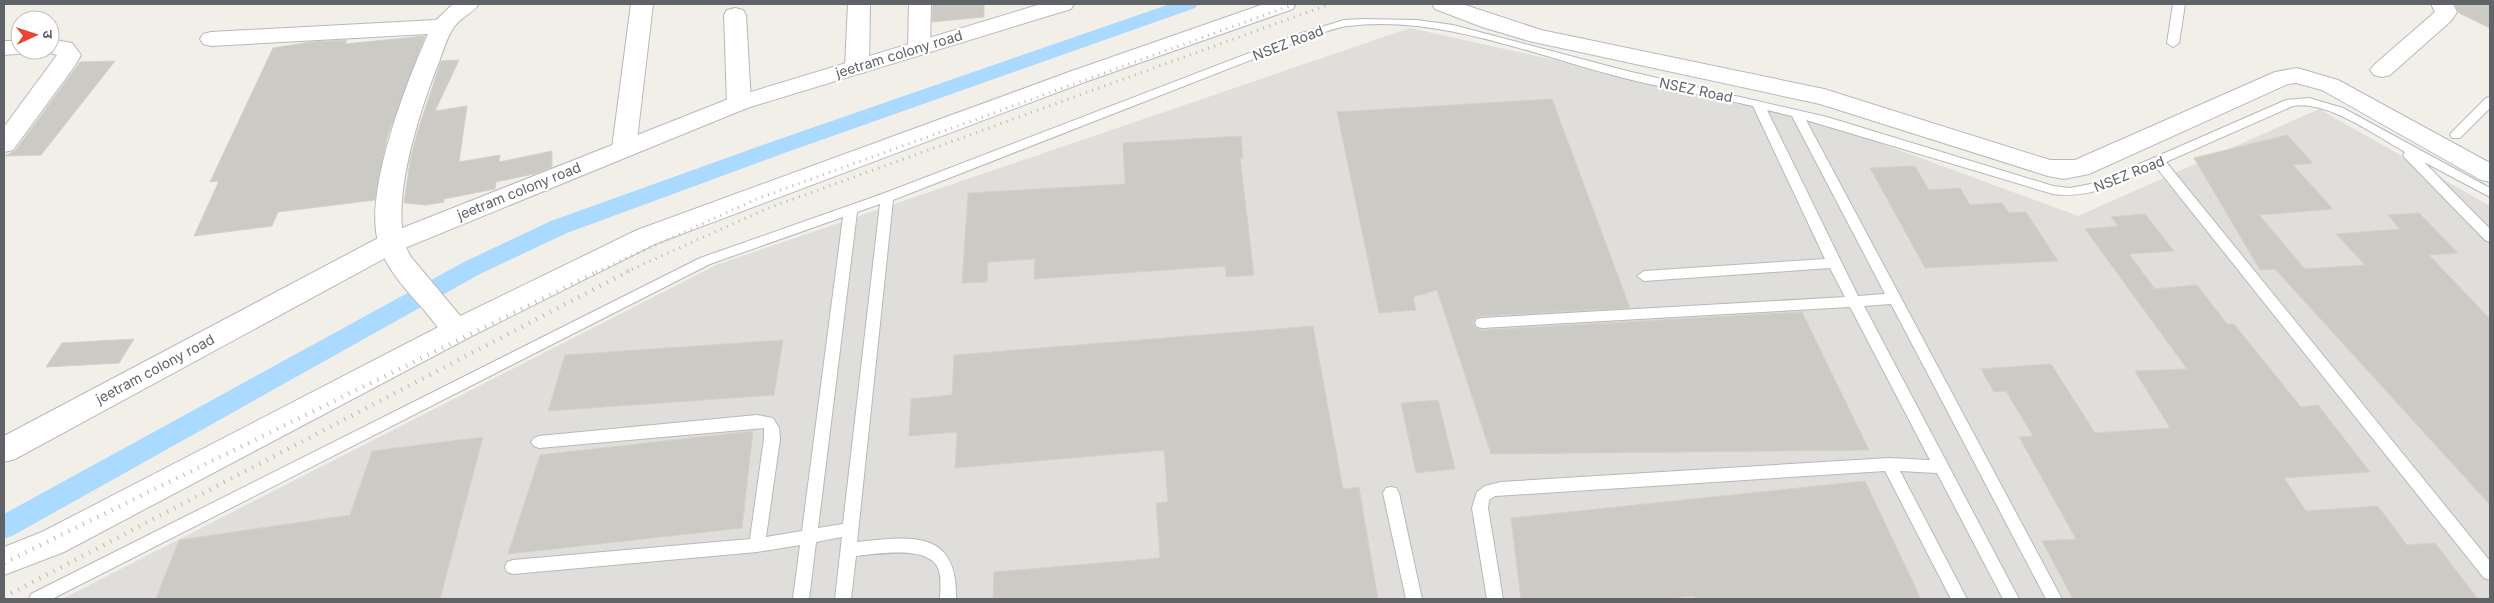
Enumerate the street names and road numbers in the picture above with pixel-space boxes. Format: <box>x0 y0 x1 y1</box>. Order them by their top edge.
street label: NSEZ Road <box>1250 21 1326 64</box>
street label: jeetram colony road <box>832 26 964 81</box>
street label: NSEZ Road <box>1658 73 1734 106</box>
street label: NSEZ Road <box>2091 152 2167 195</box>
street label: jeetram colony road <box>454 158 583 223</box>
street label: jeetram colony road <box>92 330 217 407</box>

